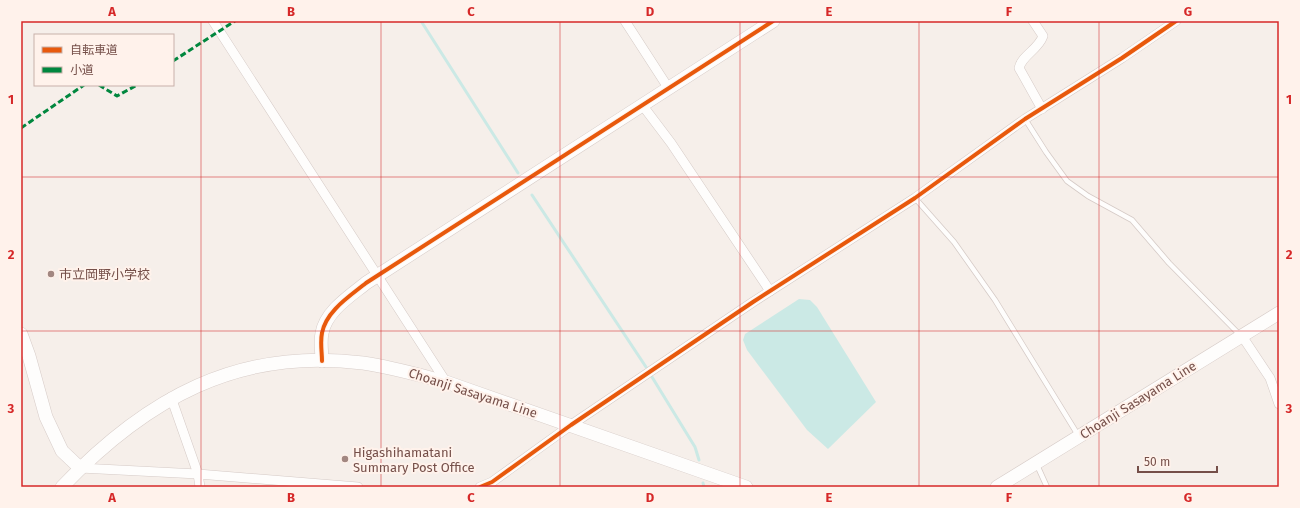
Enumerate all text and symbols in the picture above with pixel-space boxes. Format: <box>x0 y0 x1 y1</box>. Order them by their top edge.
text: A <box>107 4 116 19</box>
text: B <box>287 4 295 19</box>
text: C <box>467 4 475 19</box>
text: D <box>646 4 655 19</box>
text: E <box>826 4 833 19</box>
text: F <box>1006 4 1013 19</box>
text: G <box>1184 4 1192 19</box>
legend <box>34 34 174 86</box>
text: 自転車道 <box>70 43 118 57</box>
text: 小道 <box>70 63 94 77</box>
text: 1 <box>8 92 14 107</box>
text: 1 <box>1286 92 1292 107</box>
text: 2 <box>8 247 15 262</box>
text: 2 <box>1286 247 1293 262</box>
place label: 市立岡野小学校 <box>59 267 150 282</box>
marker: 市立岡野小学校 <box>46 269 56 279</box>
street label: Choanji Sasayama Line <box>1077 358 1199 442</box>
street label: Choanji Sasayama Line <box>407 365 539 421</box>
text: 3 <box>7 401 15 416</box>
text: 3 <box>1285 401 1293 416</box>
place label: Higashihamatani Summary Post Office <box>353 445 475 475</box>
scale bar <box>1138 448 1217 474</box>
marker: Higashihamatani Summary Post Office <box>340 454 350 464</box>
text: 50 m <box>1144 455 1170 469</box>
text: A <box>107 490 116 505</box>
text: B <box>287 490 295 505</box>
text: C <box>467 490 475 505</box>
text: D <box>646 490 655 505</box>
text: E <box>826 490 833 505</box>
text: F <box>1006 490 1013 505</box>
text: G <box>1184 490 1192 505</box>

